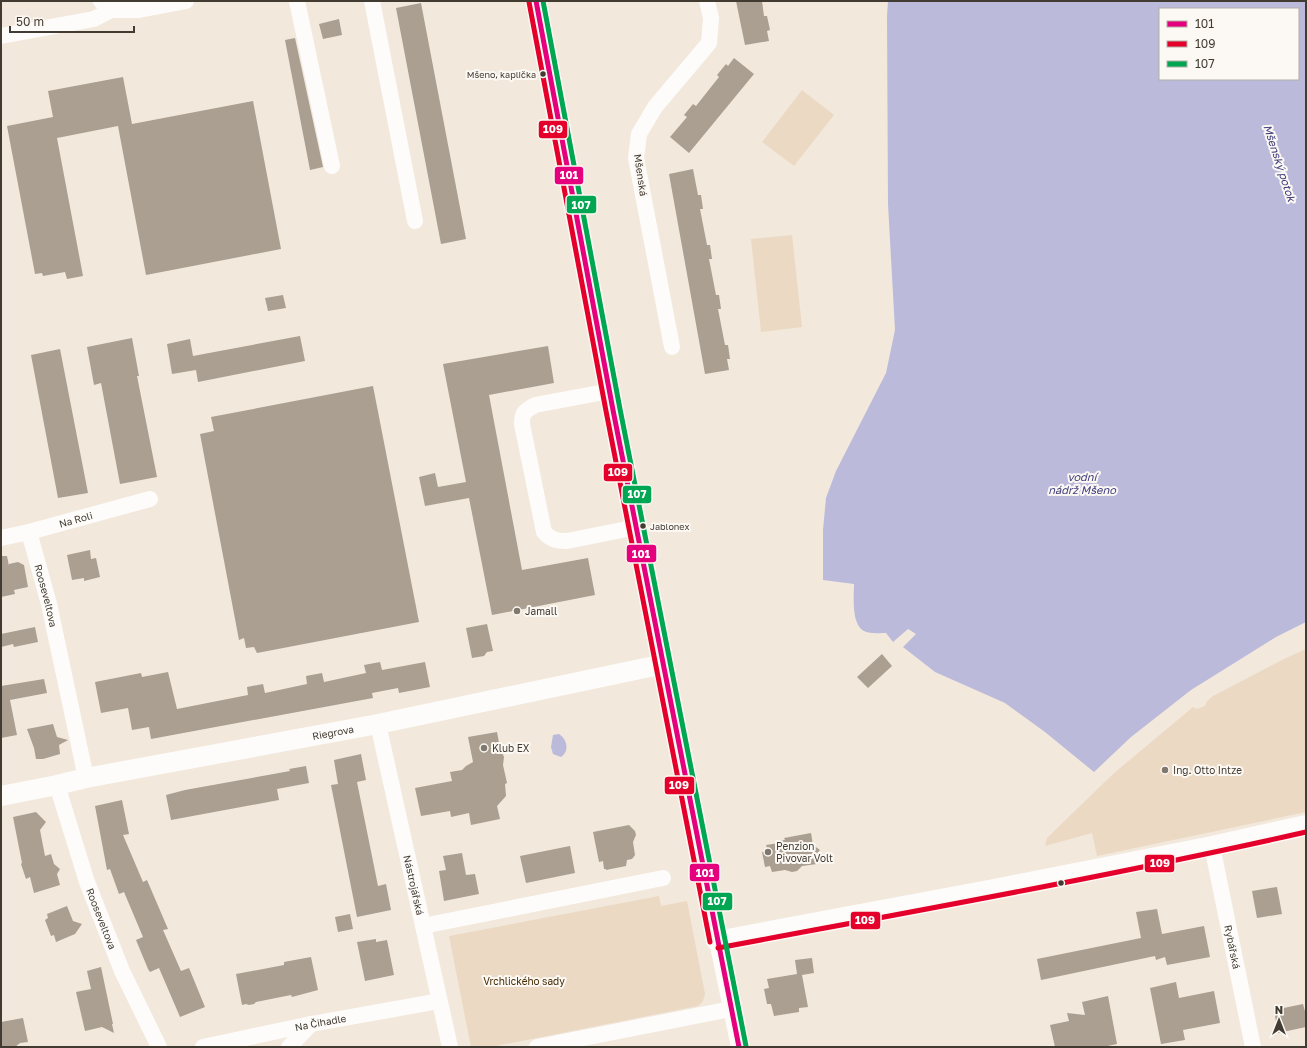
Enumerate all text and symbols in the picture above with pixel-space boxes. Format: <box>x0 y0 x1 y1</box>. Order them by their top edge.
scale bar <box>10 8 134 34</box>
legend <box>1159 8 1299 80</box>
text: 50 m <box>16 14 44 29</box>
text: 101 <box>1195 16 1214 31</box>
text: 109 <box>1195 36 1216 51</box>
text: 107 <box>1195 56 1215 71</box>
place label: Mšeno, kaplička <box>467 69 536 80</box>
marker: Mšeno, kaplička <box>538 69 548 79</box>
line badge: 109 <box>538 120 568 139</box>
text: 109 <box>543 122 563 135</box>
water label: Mšenský potok <box>1260 123 1299 205</box>
street label: Mšenská <box>632 153 650 197</box>
line badge: 101 <box>554 166 584 185</box>
text: 101 <box>560 168 579 181</box>
line badge: 107 <box>566 195 597 214</box>
text: 107 <box>572 198 590 211</box>
line badge: 109 <box>603 463 633 482</box>
text: 109 <box>608 465 628 478</box>
water label: vodní nádrž Mšeno <box>1048 470 1117 496</box>
line badge: 107 <box>622 485 652 504</box>
text: 107 <box>628 487 646 500</box>
street label: Na Roli <box>58 509 94 530</box>
marker: Jablonex <box>638 521 648 531</box>
place label: Jablonex <box>650 521 689 532</box>
line badge: 101 <box>626 544 657 563</box>
text: 101 <box>632 547 651 560</box>
street label: Rooseveltova <box>32 563 60 628</box>
place label: Jamall <box>525 605 557 617</box>
marker: Jamall <box>512 606 522 616</box>
street label: Riegrova <box>311 723 355 742</box>
place label: Klub EX <box>492 742 530 754</box>
marker: Klub EX <box>479 743 489 753</box>
place label: Ing. Otto Intze <box>1173 764 1242 776</box>
marker: Ing. Otto Intze <box>1160 765 1170 775</box>
line badge: 109 <box>664 776 695 795</box>
text: 109 <box>669 778 689 791</box>
place label: Penzion Pivovar Volt <box>776 840 833 864</box>
marker: Penzion Pivovar Volt <box>763 847 773 857</box>
street label: Nástrojářská <box>401 854 426 916</box>
line badge: 109 <box>1144 854 1175 873</box>
text: 109 <box>1150 856 1170 869</box>
line badge: 101 <box>689 863 720 882</box>
text: 101 <box>696 866 715 879</box>
unlabelled marker <box>1056 878 1066 888</box>
street label: Rooseveltova <box>84 886 119 951</box>
line badge: 107 <box>702 892 733 911</box>
text: 107 <box>708 894 726 907</box>
line badge: 109 <box>850 911 881 930</box>
text: 109 <box>855 913 875 926</box>
street label: Rybářská <box>1222 924 1243 970</box>
park label: Vrchlického sady <box>483 975 565 987</box>
north arrow <box>1259 1000 1299 1040</box>
text: N <box>1275 1003 1283 1016</box>
street label: Na Čihadle <box>294 1012 347 1033</box>

